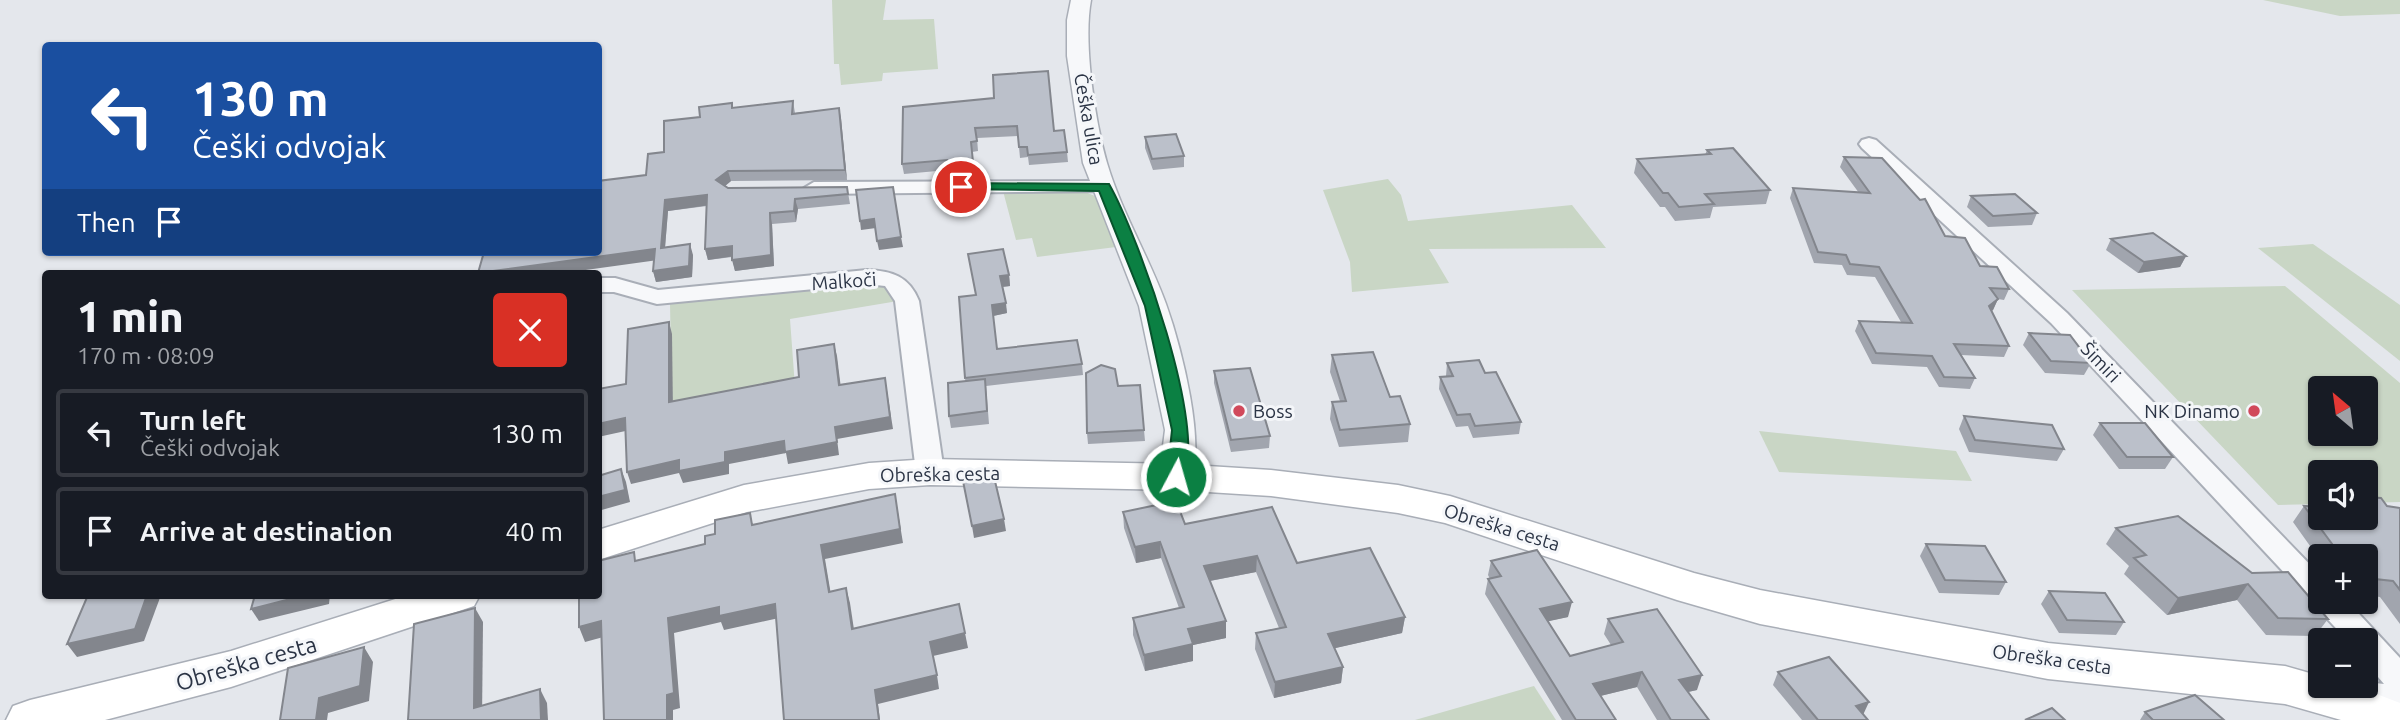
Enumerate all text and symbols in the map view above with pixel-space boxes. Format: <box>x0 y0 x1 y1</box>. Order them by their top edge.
icon: left <box>77 70 168 161</box>
text: 130 m <box>192 70 329 125</box>
street label: Češka ulica <box>1070 71 1108 167</box>
text: Češki odvojak <box>192 128 387 164</box>
pin <box>931 157 991 217</box>
icon: arrive <box>942 168 980 206</box>
icon: arrive <box>150 203 188 241</box>
text: Then <box>77 208 136 237</box>
street label: Malkoči <box>811 268 877 294</box>
text: 1 min <box>77 293 184 340</box>
button: close <box>493 293 567 367</box>
street label: Šimiri <box>2077 337 2125 387</box>
text: 170 m · 08:09 <box>77 343 215 368</box>
north arrow <box>2308 376 2378 446</box>
map controls <box>2308 376 2378 698</box>
place label: Boss <box>1253 400 1293 422</box>
place label: NK Dinamo <box>2144 400 2240 422</box>
marker: Boss <box>1231 403 1247 419</box>
marker: NK Dinamo <box>2246 403 2262 419</box>
text: Turn left <box>140 406 246 435</box>
icon: left <box>81 414 119 452</box>
text: 130 m <box>491 419 563 448</box>
text: Češki odvojak <box>140 435 280 460</box>
position arrow <box>1139 440 1213 514</box>
button: sound <box>2308 460 2378 530</box>
street label: Obreška cesta <box>880 462 1000 486</box>
street label: Obreška cesta <box>1441 499 1563 555</box>
icon: arrive <box>81 512 119 550</box>
text: Arrive at destination <box>140 517 393 546</box>
text: 40 m <box>505 517 563 546</box>
button: + <box>2308 544 2378 614</box>
button: − <box>2308 628 2378 698</box>
street label: Obreška cesta <box>173 631 319 695</box>
street label: Obreška cesta <box>1991 640 2113 678</box>

